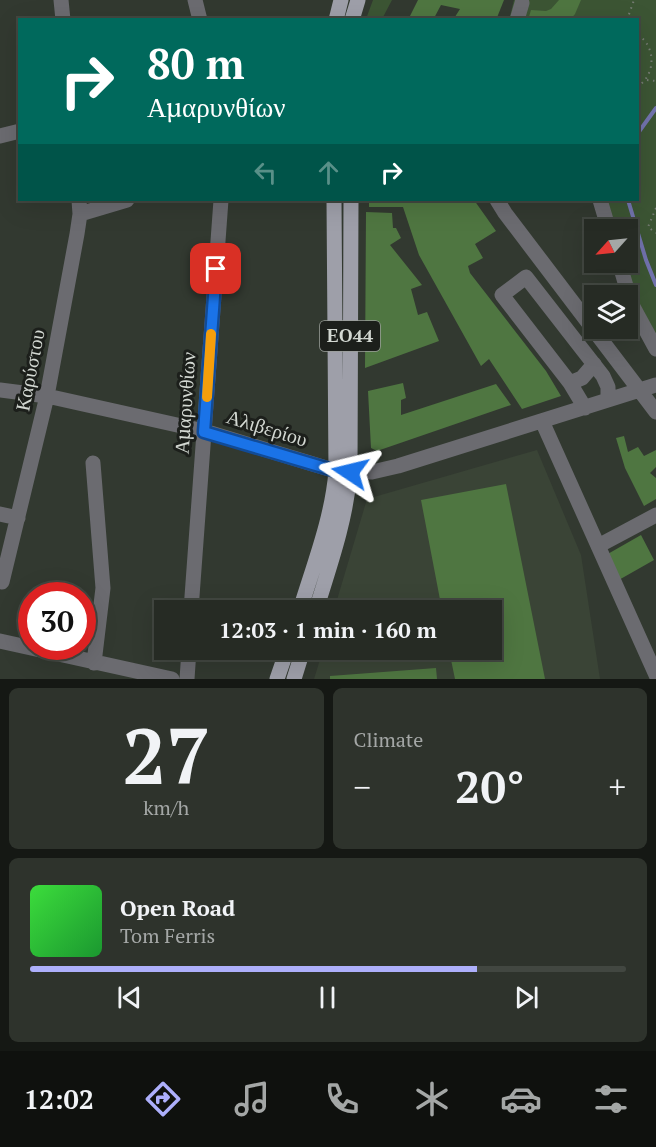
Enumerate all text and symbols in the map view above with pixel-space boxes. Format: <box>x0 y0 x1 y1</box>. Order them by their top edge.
text: 80 m <box>147 35 245 91</box>
icon: right <box>48 42 126 120</box>
text: Αμαρυνθίων <box>147 89 285 125</box>
icon: left <box>249 156 282 189</box>
icon: ahead <box>312 156 345 189</box>
icon: right <box>375 156 408 189</box>
north arrow <box>584 219 638 273</box>
map controls <box>584 219 638 339</box>
pin <box>190 243 241 294</box>
icon: arrive <box>199 252 232 285</box>
button: layers <box>584 285 638 339</box>
road number: ΕΟ44 <box>320 321 380 351</box>
street label: Καρύστου <box>8 327 51 413</box>
street label: Αμαρυνθίων <box>167 351 202 455</box>
street label: Αλιβερίου <box>223 402 311 453</box>
position arrow <box>318 440 382 504</box>
speed limit sign: 30 <box>18 582 96 660</box>
text: 12:03 · 1 min · 160 m <box>219 615 437 644</box>
text: 27 <box>122 703 210 806</box>
text: Climate <box>354 726 423 753</box>
text: 20° <box>455 756 524 816</box>
text: − <box>354 765 371 808</box>
text: + <box>608 765 626 808</box>
text: km/h <box>143 794 189 821</box>
text: Open Road <box>120 893 235 922</box>
text: Tom Ferris <box>120 922 215 949</box>
icon: previous <box>113 981 146 1014</box>
icon: pause <box>311 981 344 1014</box>
icon: next <box>510 981 543 1014</box>
icon: directions <box>142 1078 184 1120</box>
icon: music <box>231 1078 273 1120</box>
icon: phone <box>321 1078 363 1120</box>
icon: climate <box>411 1078 453 1120</box>
icon: car <box>500 1078 542 1120</box>
icon: filters <box>590 1078 632 1120</box>
text: 12:02 <box>24 1081 94 1117</box>

